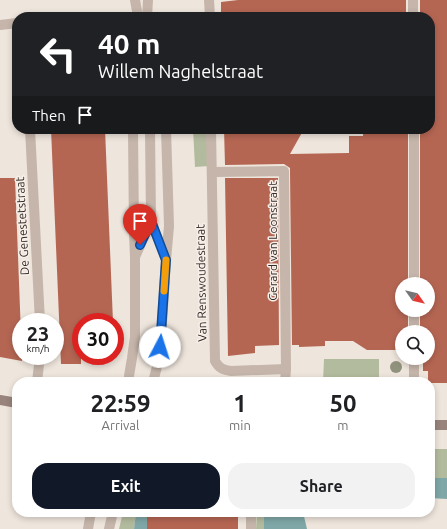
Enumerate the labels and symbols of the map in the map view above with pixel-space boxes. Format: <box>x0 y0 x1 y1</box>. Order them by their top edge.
street label: De Genestetstraat <box>13 176 31 276</box>
street label: Gerard van Loonstraat <box>266 181 279 301</box>
pin <box>123 204 157 245</box>
street label: Van Renswoudestraat <box>193 224 209 342</box>
north arrow <box>395 277 435 317</box>
speed limit sign: 30 <box>72 313 124 365</box>
position arrow <box>139 326 181 368</box>

